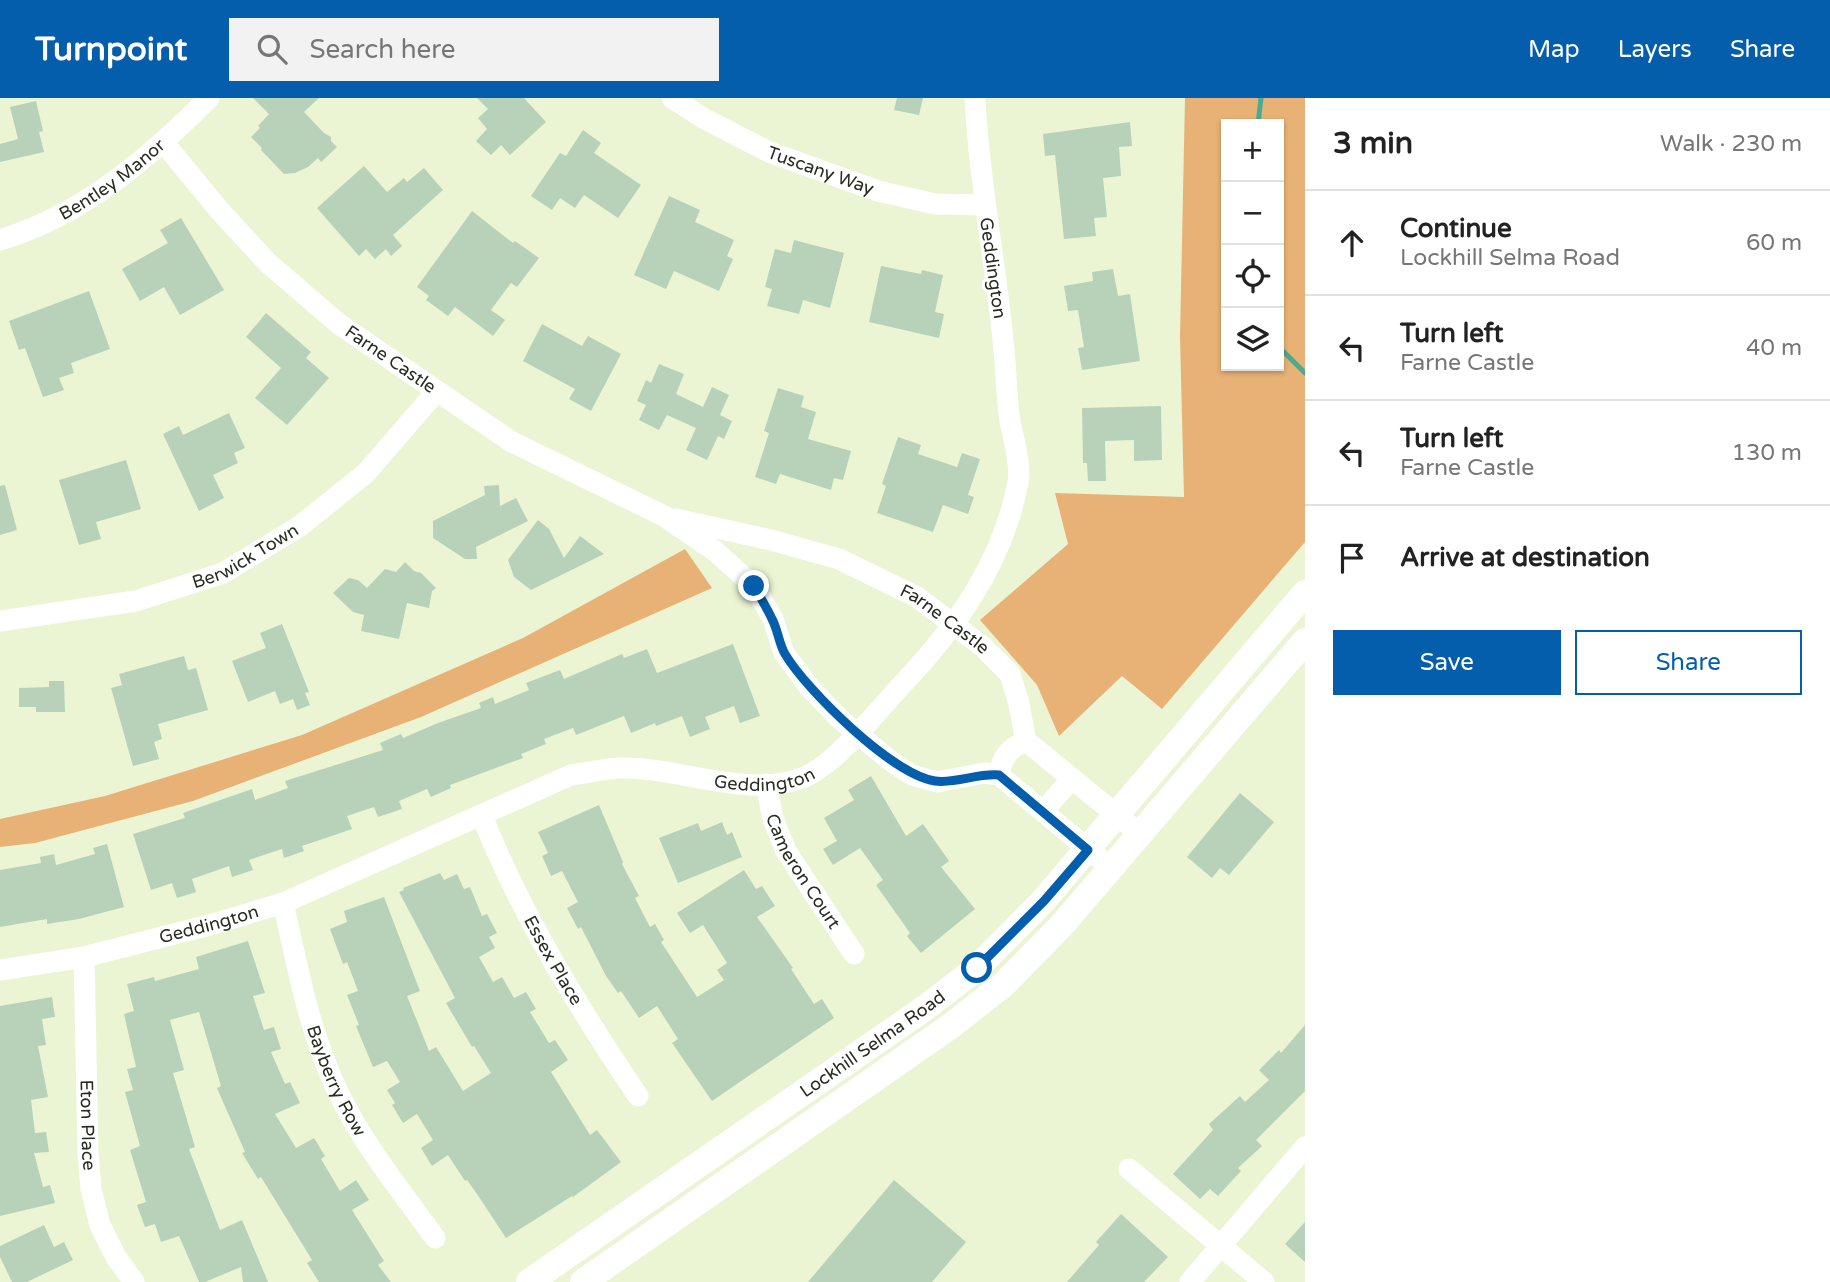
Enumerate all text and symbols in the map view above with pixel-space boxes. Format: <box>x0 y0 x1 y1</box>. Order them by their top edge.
search box <box>229 18 719 81</box>
text: Turnpoint <box>35 30 187 69</box>
icon: search <box>253 30 291 68</box>
text: Search here <box>309 34 456 65</box>
text: Map <box>1528 35 1580 64</box>
text: Layers <box>1618 35 1692 64</box>
text: Share <box>1730 35 1795 64</box>
map controls <box>1221 119 1284 371</box>
button: + <box>1221 119 1284 182</box>
text: 3 min <box>1333 125 1413 162</box>
text: Walk · 230 m <box>1660 130 1802 158</box>
street label: Bentley Manor <box>55 134 170 225</box>
street label: Tuscany Way <box>764 141 877 200</box>
button: − <box>1221 182 1284 245</box>
text: Continue <box>1400 213 1512 244</box>
street label: Geddington <box>975 216 1011 320</box>
icon: ahead <box>1333 224 1371 262</box>
text: 60 m <box>1746 229 1802 257</box>
text: Lockhill Selma Road <box>1400 244 1620 272</box>
button: locate <box>1221 245 1284 308</box>
button: layers <box>1221 308 1284 371</box>
text: Turn left <box>1400 318 1503 349</box>
street label: Farne Castle <box>341 320 440 398</box>
icon: left <box>1333 329 1371 367</box>
text: 40 m <box>1746 334 1802 362</box>
text: Farne Castle <box>1400 349 1534 377</box>
text: Turn left <box>1400 423 1503 454</box>
icon: left <box>1333 434 1371 472</box>
text: 130 m <box>1732 439 1802 467</box>
text: Farne Castle <box>1400 454 1534 482</box>
street label: Berwick Town <box>189 519 302 593</box>
icon: arrive <box>1333 539 1371 577</box>
text: Arrive at destination <box>1400 542 1650 573</box>
route end <box>738 570 769 601</box>
street label: Farne Castle <box>897 580 994 658</box>
button: Save <box>1333 630 1561 695</box>
button: Share <box>1575 630 1802 695</box>
street label: Geddington <box>712 763 819 796</box>
street label: Cameron Court <box>761 810 845 933</box>
street label: Geddington <box>157 900 261 948</box>
street label: Essex Place <box>519 912 587 1009</box>
route start <box>961 952 992 983</box>
street label: Lockhill Selma Road <box>796 986 950 1102</box>
street label: Bayberry Row <box>302 1022 371 1140</box>
street label: Eton Place <box>76 1079 100 1171</box>

